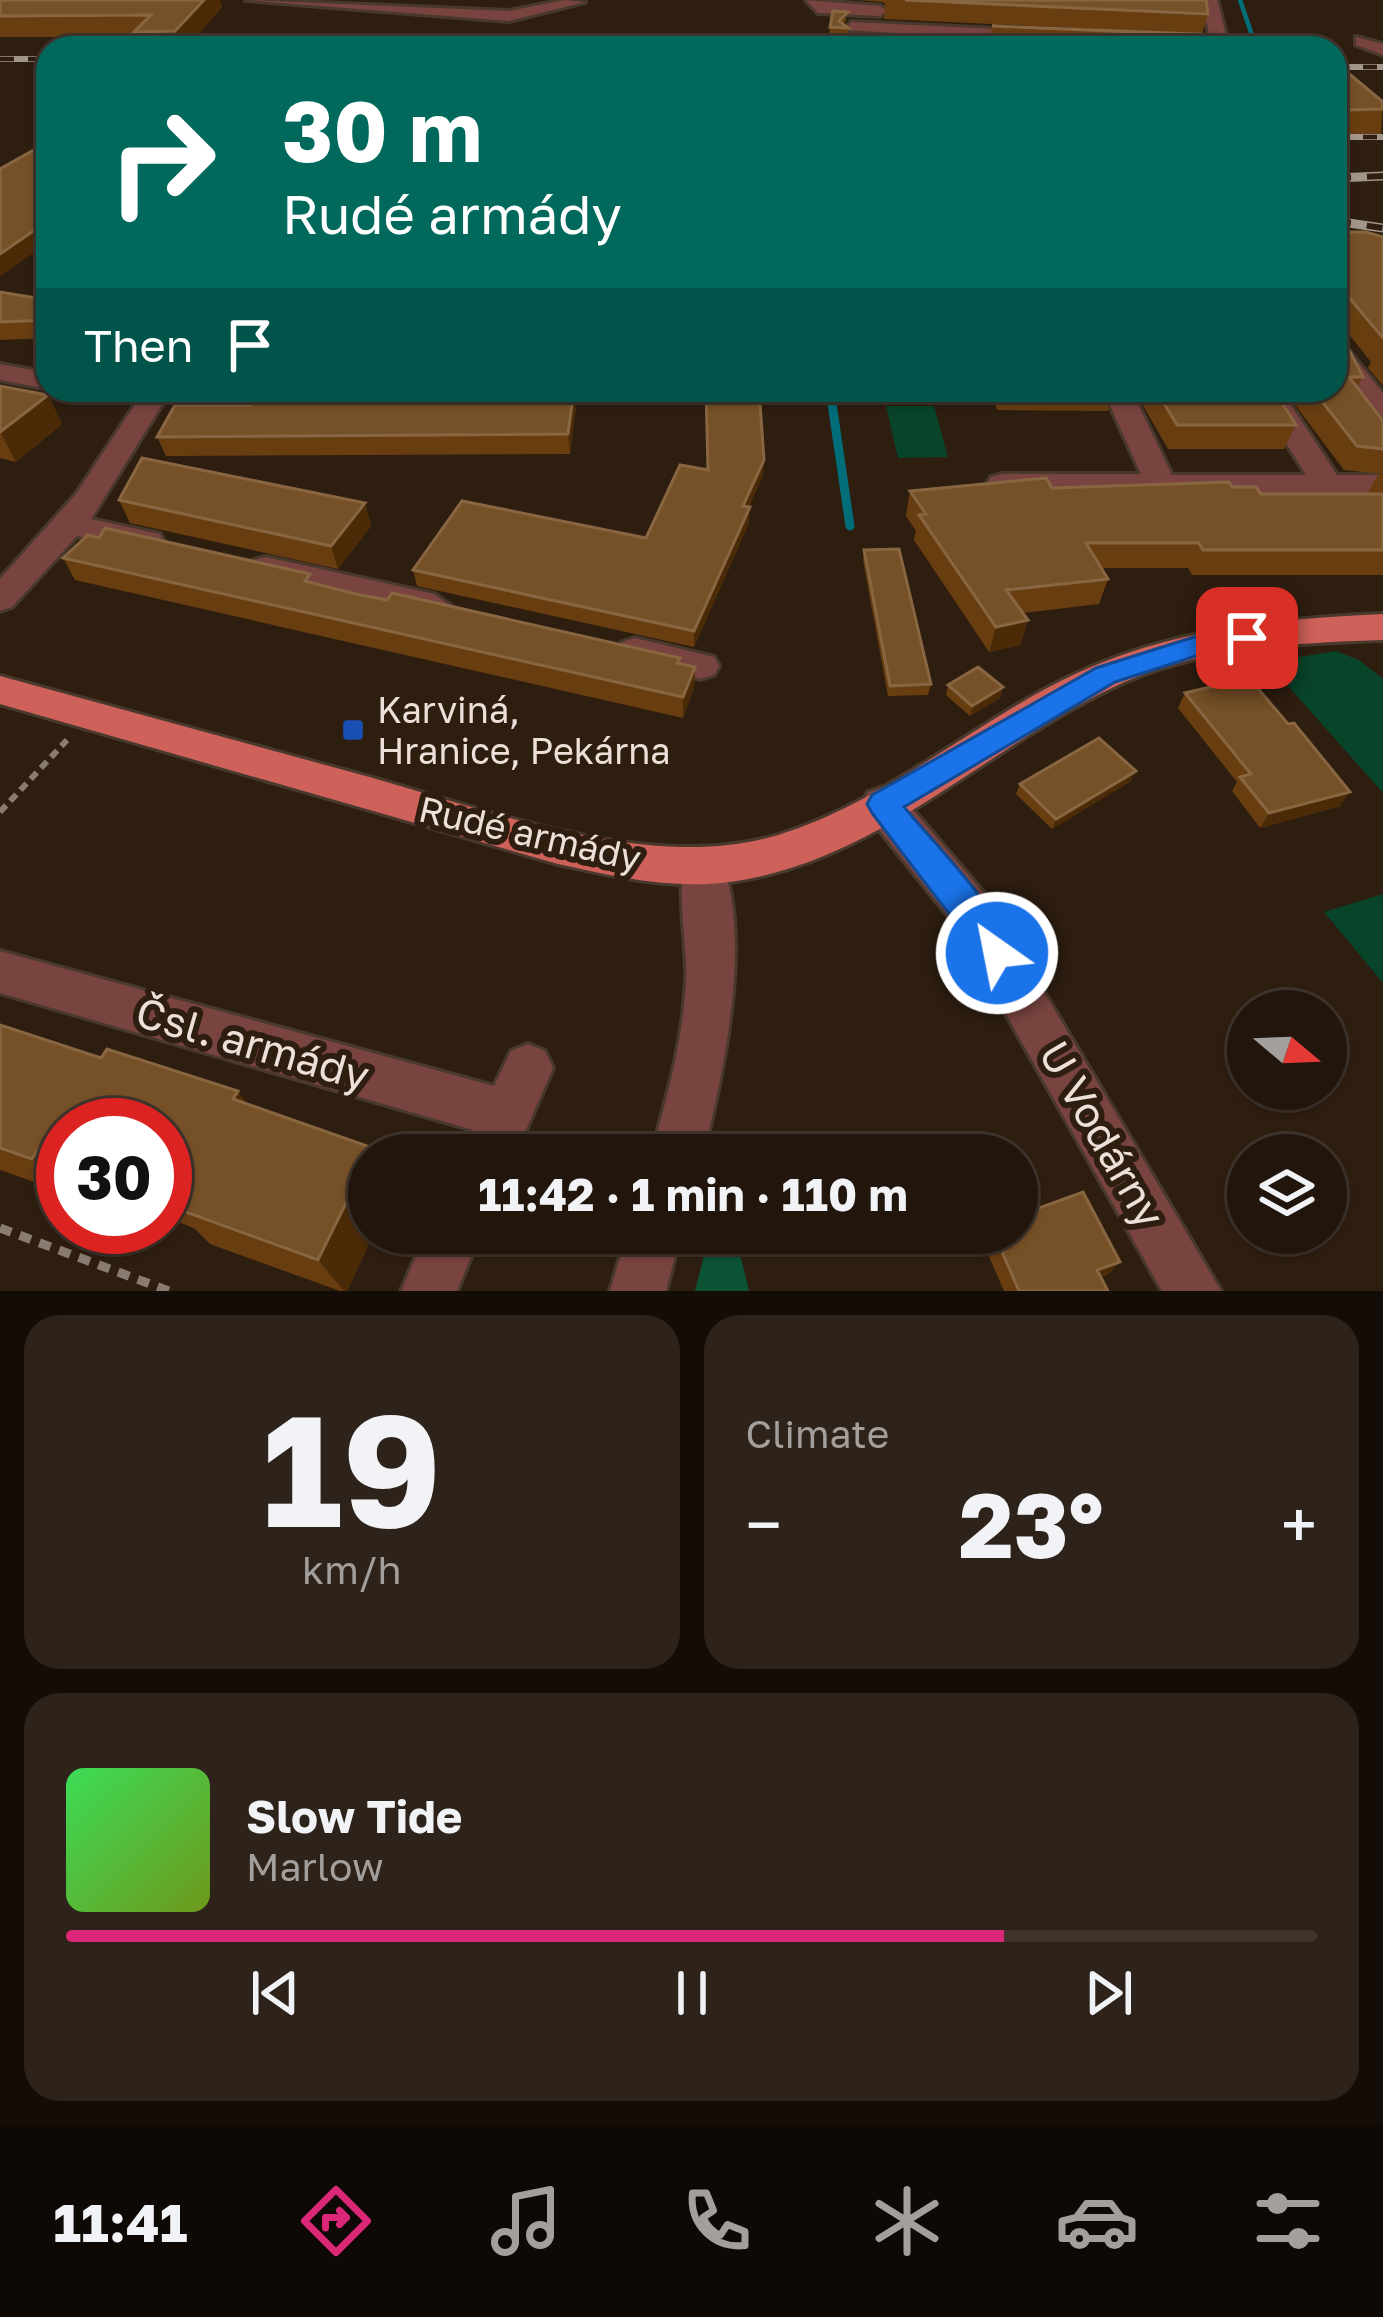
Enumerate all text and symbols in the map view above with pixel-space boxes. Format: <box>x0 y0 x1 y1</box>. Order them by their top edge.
text: 30 m <box>282 80 482 180</box>
icon: right <box>84 84 240 240</box>
text: Rudé armády <box>282 181 622 246</box>
icon: arrive <box>217 312 283 378</box>
text: Then <box>84 318 193 372</box>
pin <box>1196 587 1298 689</box>
icon: arrive <box>1214 605 1280 671</box>
place label: Karviná, Hranice, Pekárna <box>377 688 671 772</box>
marker: Karviná, Hranice, Pekárna <box>340 717 366 743</box>
street label: Rudé armády <box>415 787 645 879</box>
position arrow <box>934 890 1060 1016</box>
street label: Čsl. armády <box>131 986 375 1100</box>
north arrow <box>1227 990 1347 1110</box>
map controls <box>1227 990 1347 1254</box>
street label: U Vodárny <box>1030 1032 1176 1236</box>
speed limit sign: 30 <box>36 1098 192 1254</box>
button: layers <box>1227 1134 1347 1254</box>
text: 11:42 · 1 min · 110 m <box>478 1167 908 1221</box>
text: 19 <box>262 1374 441 1561</box>
text: Climate <box>746 1410 889 1457</box>
text: 23° <box>959 1470 1104 1578</box>
text: − <box>746 1484 782 1564</box>
text: + <box>1281 1484 1317 1564</box>
text: km/h <box>302 1546 401 1593</box>
text: Slow Tide <box>246 1789 462 1843</box>
text: Marlow <box>246 1843 383 1890</box>
icon: previous <box>242 1960 308 2026</box>
icon: pause <box>659 1960 725 2026</box>
icon: next <box>1076 1960 1142 2026</box>
icon: directions <box>294 2179 378 2263</box>
icon: music <box>484 2179 568 2263</box>
icon: phone <box>675 2179 759 2263</box>
icon: climate <box>865 2179 949 2263</box>
icon: car <box>1055 2179 1139 2263</box>
icon: filters <box>1246 2179 1330 2263</box>
text: 11:41 <box>53 2189 188 2254</box>

